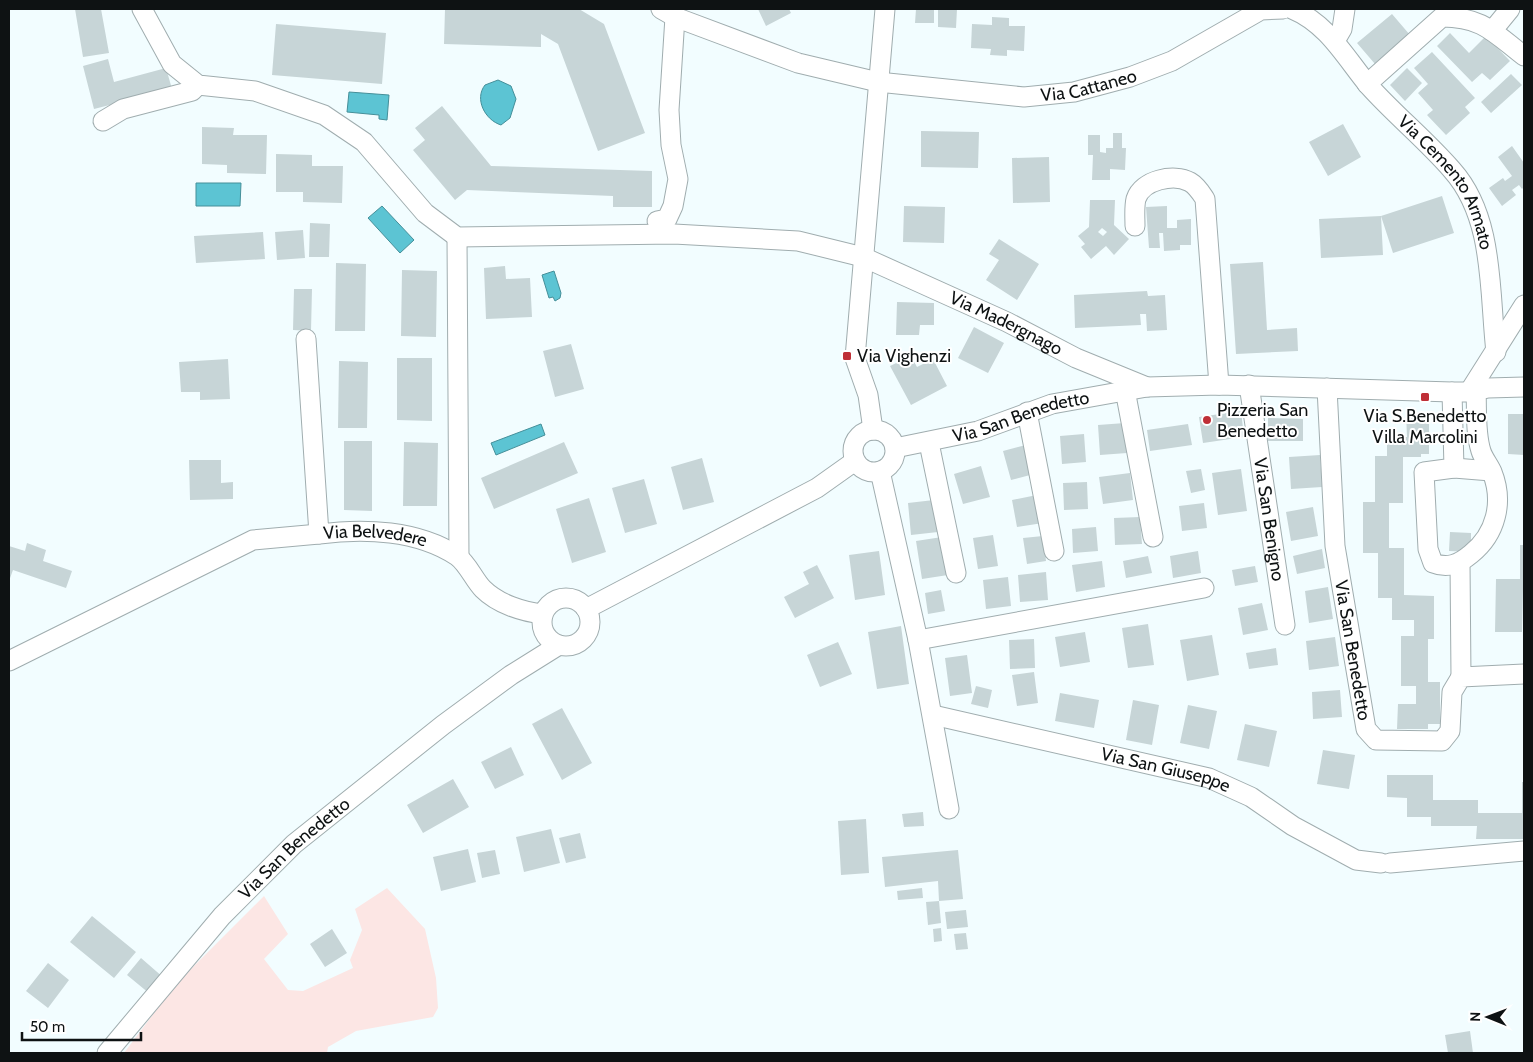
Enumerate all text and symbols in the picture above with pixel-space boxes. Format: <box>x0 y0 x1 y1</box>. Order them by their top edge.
street label: Via Cattaneo <box>1039 64 1140 106</box>
street label: Via Cemento Armato <box>1393 111 1497 252</box>
street label: Via Madergnago <box>946 287 1066 360</box>
place label: Via Vighenzi <box>857 345 951 367</box>
marker: Via Vighenzi <box>841 350 853 362</box>
street label: Via San Benedetto <box>951 387 1091 447</box>
marker: Via S.Benedetto Villa Marcolini <box>1419 391 1431 403</box>
place label: Pizzeria San Benedetto <box>1217 399 1308 442</box>
place label: Via S.Benedetto Villa Marcolini <box>1364 405 1487 448</box>
marker: Pizzeria San Benedetto <box>1201 414 1213 426</box>
street label: Via San Benigno <box>1249 456 1289 583</box>
street label: Via Belvedere <box>322 520 430 552</box>
street label: Via San Benedetto <box>1330 578 1375 722</box>
street label: Via San Giuseppe <box>1099 743 1234 797</box>
street label: Via San Benedetto <box>234 793 354 904</box>
north arrow <box>1463 992 1513 1042</box>
scale bar <box>22 1010 141 1042</box>
text: N <box>1466 1012 1484 1022</box>
text: 50 m <box>30 1018 65 1036</box>

